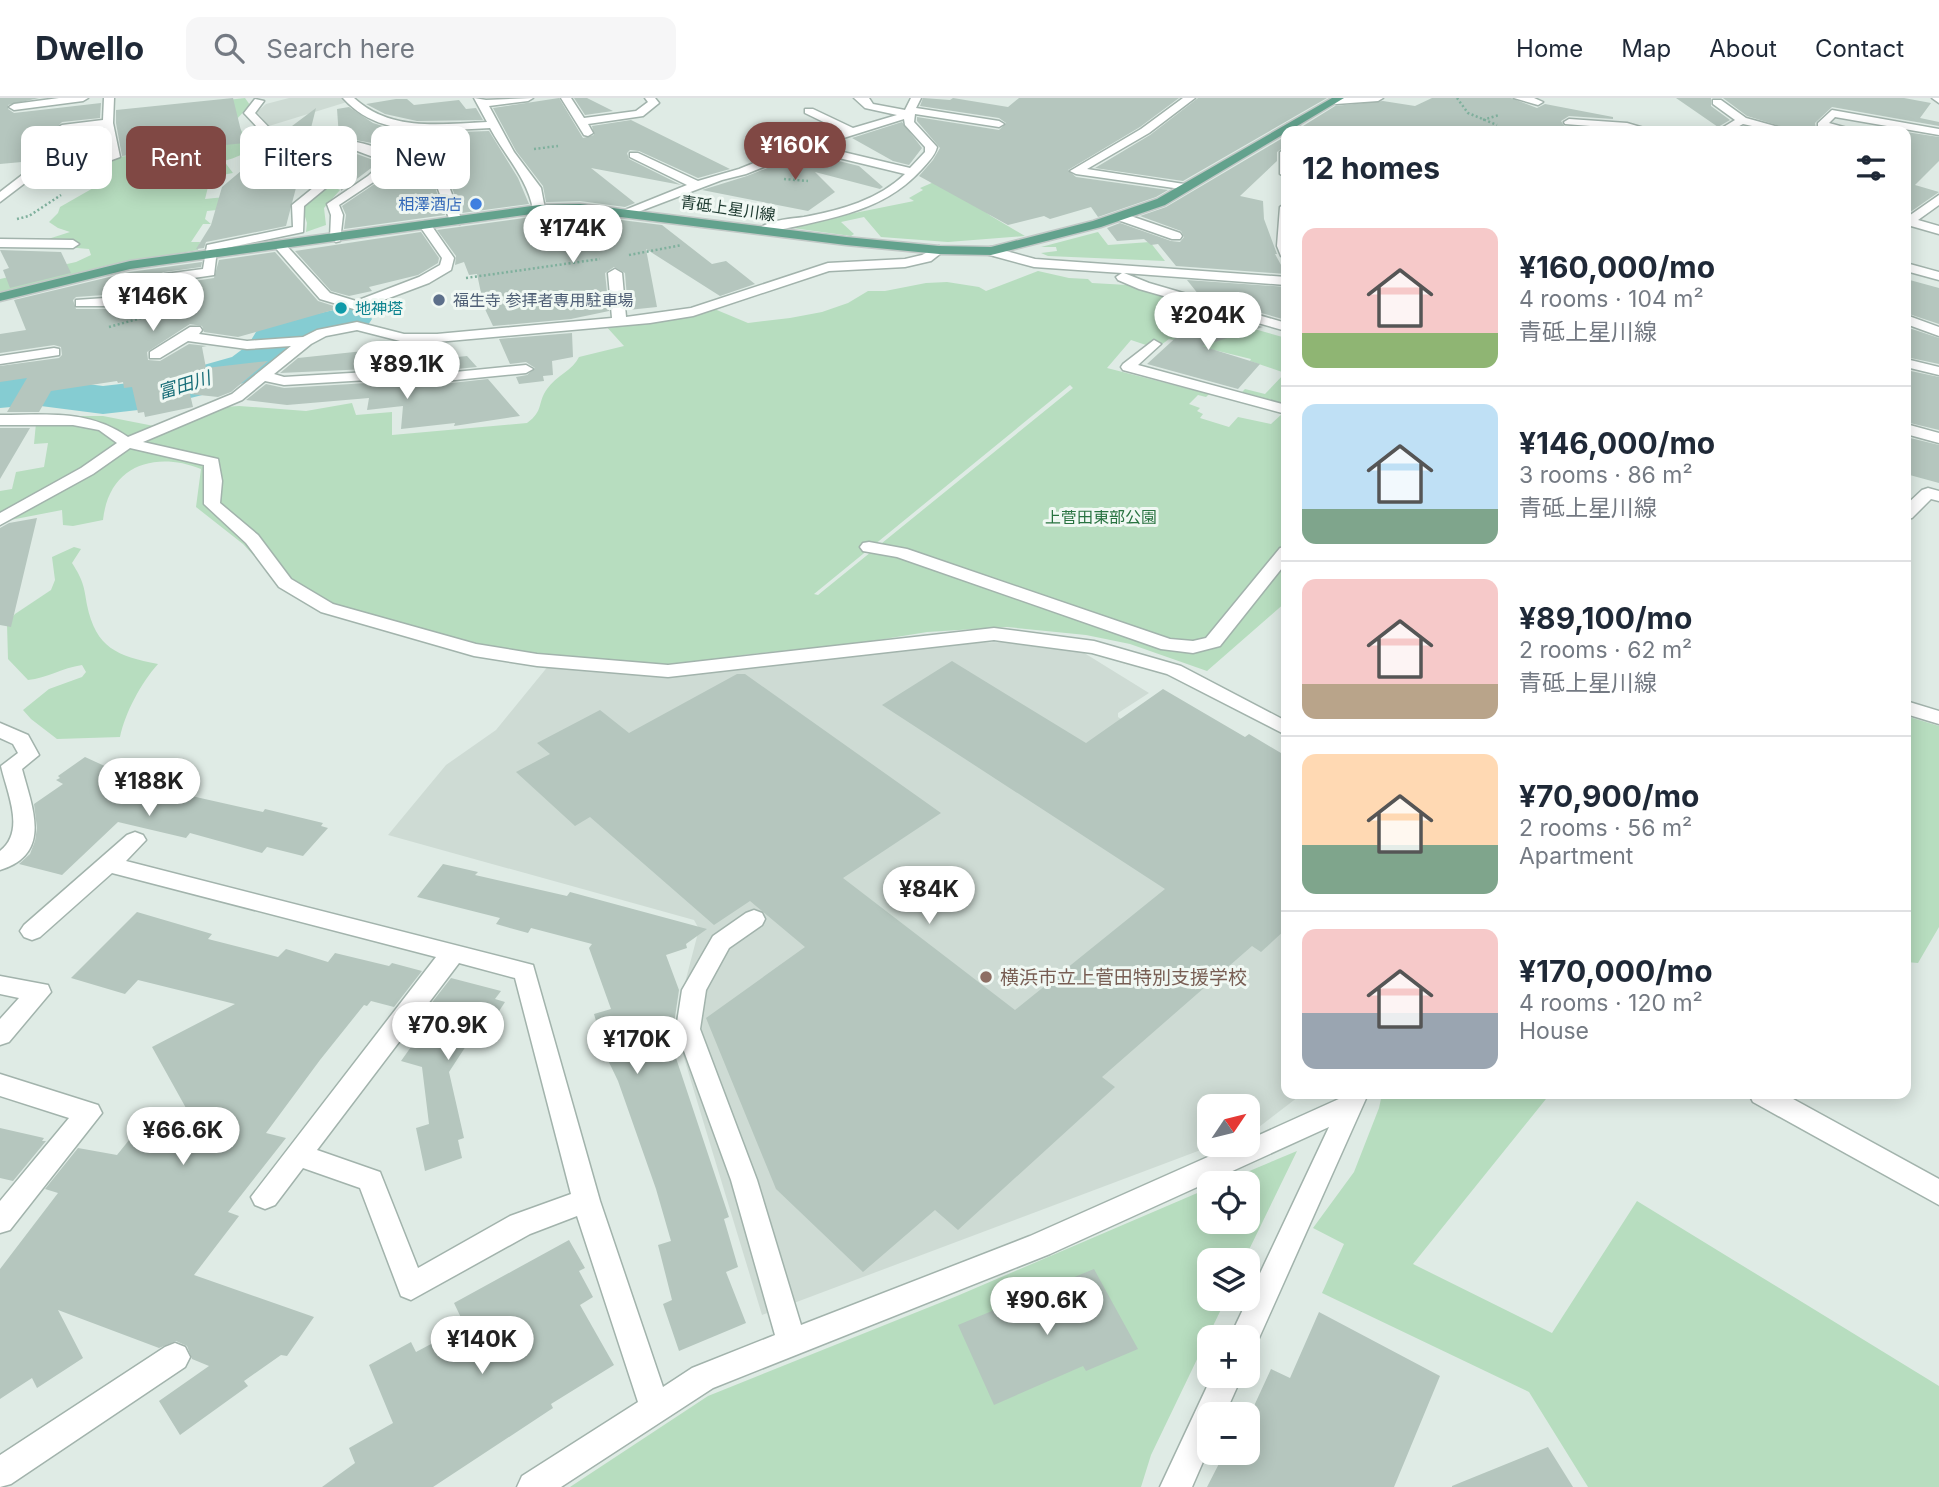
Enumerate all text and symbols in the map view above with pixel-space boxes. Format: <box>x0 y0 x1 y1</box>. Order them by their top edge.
search box <box>186 17 676 80</box>
text: Dwello <box>35 28 144 68</box>
icon: search <box>210 29 248 67</box>
text: Search here <box>266 33 415 64</box>
text: Home <box>1516 34 1583 63</box>
text: Map <box>1621 34 1671 63</box>
text: About <box>1709 34 1777 63</box>
text: Contact <box>1815 34 1904 63</box>
pin: ¥160K <box>746 122 844 182</box>
chip: Buy <box>21 126 112 189</box>
chip: Rent <box>126 126 226 189</box>
chip: Filters <box>240 126 357 189</box>
chip: New <box>371 126 470 189</box>
text: ¥160K <box>760 131 830 159</box>
icon: filters <box>1852 149 1890 187</box>
text: 12 homes <box>1302 150 1440 186</box>
street label: 青砥上星川線 <box>679 191 777 225</box>
place label: 相澤酒店 <box>398 194 462 214</box>
marker: 相澤酒店 <box>468 196 484 212</box>
pin: ¥174K <box>524 206 622 265</box>
text: ¥174K <box>539 214 607 242</box>
text: ¥160,000/mo <box>1519 249 1715 285</box>
icon: home <box>1358 256 1442 340</box>
pin: ¥146K <box>104 274 202 333</box>
text: ¥146K <box>118 282 188 310</box>
text: 4 rooms · 104 m² <box>1519 285 1704 313</box>
place label: 福生寺 参拝者専用駐車場 <box>453 290 634 310</box>
marker: 福生寺 参拝者専用駐車場 <box>431 292 447 308</box>
pin: ¥204K <box>1159 292 1257 352</box>
place label: 地神塔 <box>355 298 403 318</box>
marker: 地神塔 <box>333 300 349 316</box>
text: ¥204K <box>1170 301 1246 329</box>
text: 青砥上星川線 <box>1519 318 1657 346</box>
pin: ¥89.1K <box>350 342 464 401</box>
text: ¥89.1K <box>370 350 444 378</box>
water label: 富田川 <box>155 366 215 403</box>
text: ¥146,000/mo <box>1519 425 1715 461</box>
icon: home <box>1358 432 1442 516</box>
text: 3 rooms · 86 m² <box>1519 461 1693 489</box>
text: 青砥上星川線 <box>1519 494 1657 522</box>
park label: 上菅田東部公園 <box>1045 507 1157 527</box>
text: ¥89,100/mo <box>1519 600 1692 636</box>
icon: home <box>1358 607 1442 691</box>
text: 2 rooms · 62 m² <box>1519 636 1692 664</box>
text: 青砥上星川線 <box>1519 669 1657 697</box>
pin: ¥188K <box>100 758 198 818</box>
text: ¥188K <box>114 767 184 795</box>
text: ¥70,900/mo <box>1519 778 1699 814</box>
icon: home <box>1358 782 1442 866</box>
text: 2 rooms · 56 m² <box>1519 814 1692 842</box>
text: Apartment <box>1519 842 1633 870</box>
pin: ¥84K <box>888 866 970 926</box>
text: ¥84K <box>899 875 959 903</box>
text: ¥170,000/mo <box>1519 953 1713 989</box>
icon: home <box>1358 957 1442 1041</box>
place label: 横浜市立上菅田特別支援学校 <box>1000 966 1247 989</box>
marker: 横浜市立上菅田特別支援学校 <box>978 969 994 985</box>
text: 4 rooms · 120 m² <box>1519 989 1703 1017</box>
pin: ¥70.9K <box>391 1002 505 1062</box>
text: ¥70.9K <box>408 1011 488 1039</box>
pin: ¥170K <box>588 1016 686 1076</box>
text: House <box>1519 1017 1589 1045</box>
text: ¥170K <box>603 1025 671 1053</box>
north arrow <box>1197 1094 1260 1157</box>
map controls <box>1197 1094 1260 1465</box>
pin: ¥66.6K <box>126 1108 240 1167</box>
text: ¥66.6K <box>143 1116 223 1144</box>
button: locate <box>1197 1171 1260 1234</box>
button: layers <box>1197 1248 1260 1311</box>
pin: ¥90.6K <box>990 1278 1104 1337</box>
text: ¥90.6K <box>1006 1286 1088 1314</box>
pin: ¥140K <box>433 1316 531 1376</box>
text: ¥140K <box>447 1325 517 1353</box>
button: + <box>1197 1325 1260 1388</box>
button: − <box>1197 1402 1260 1465</box>

